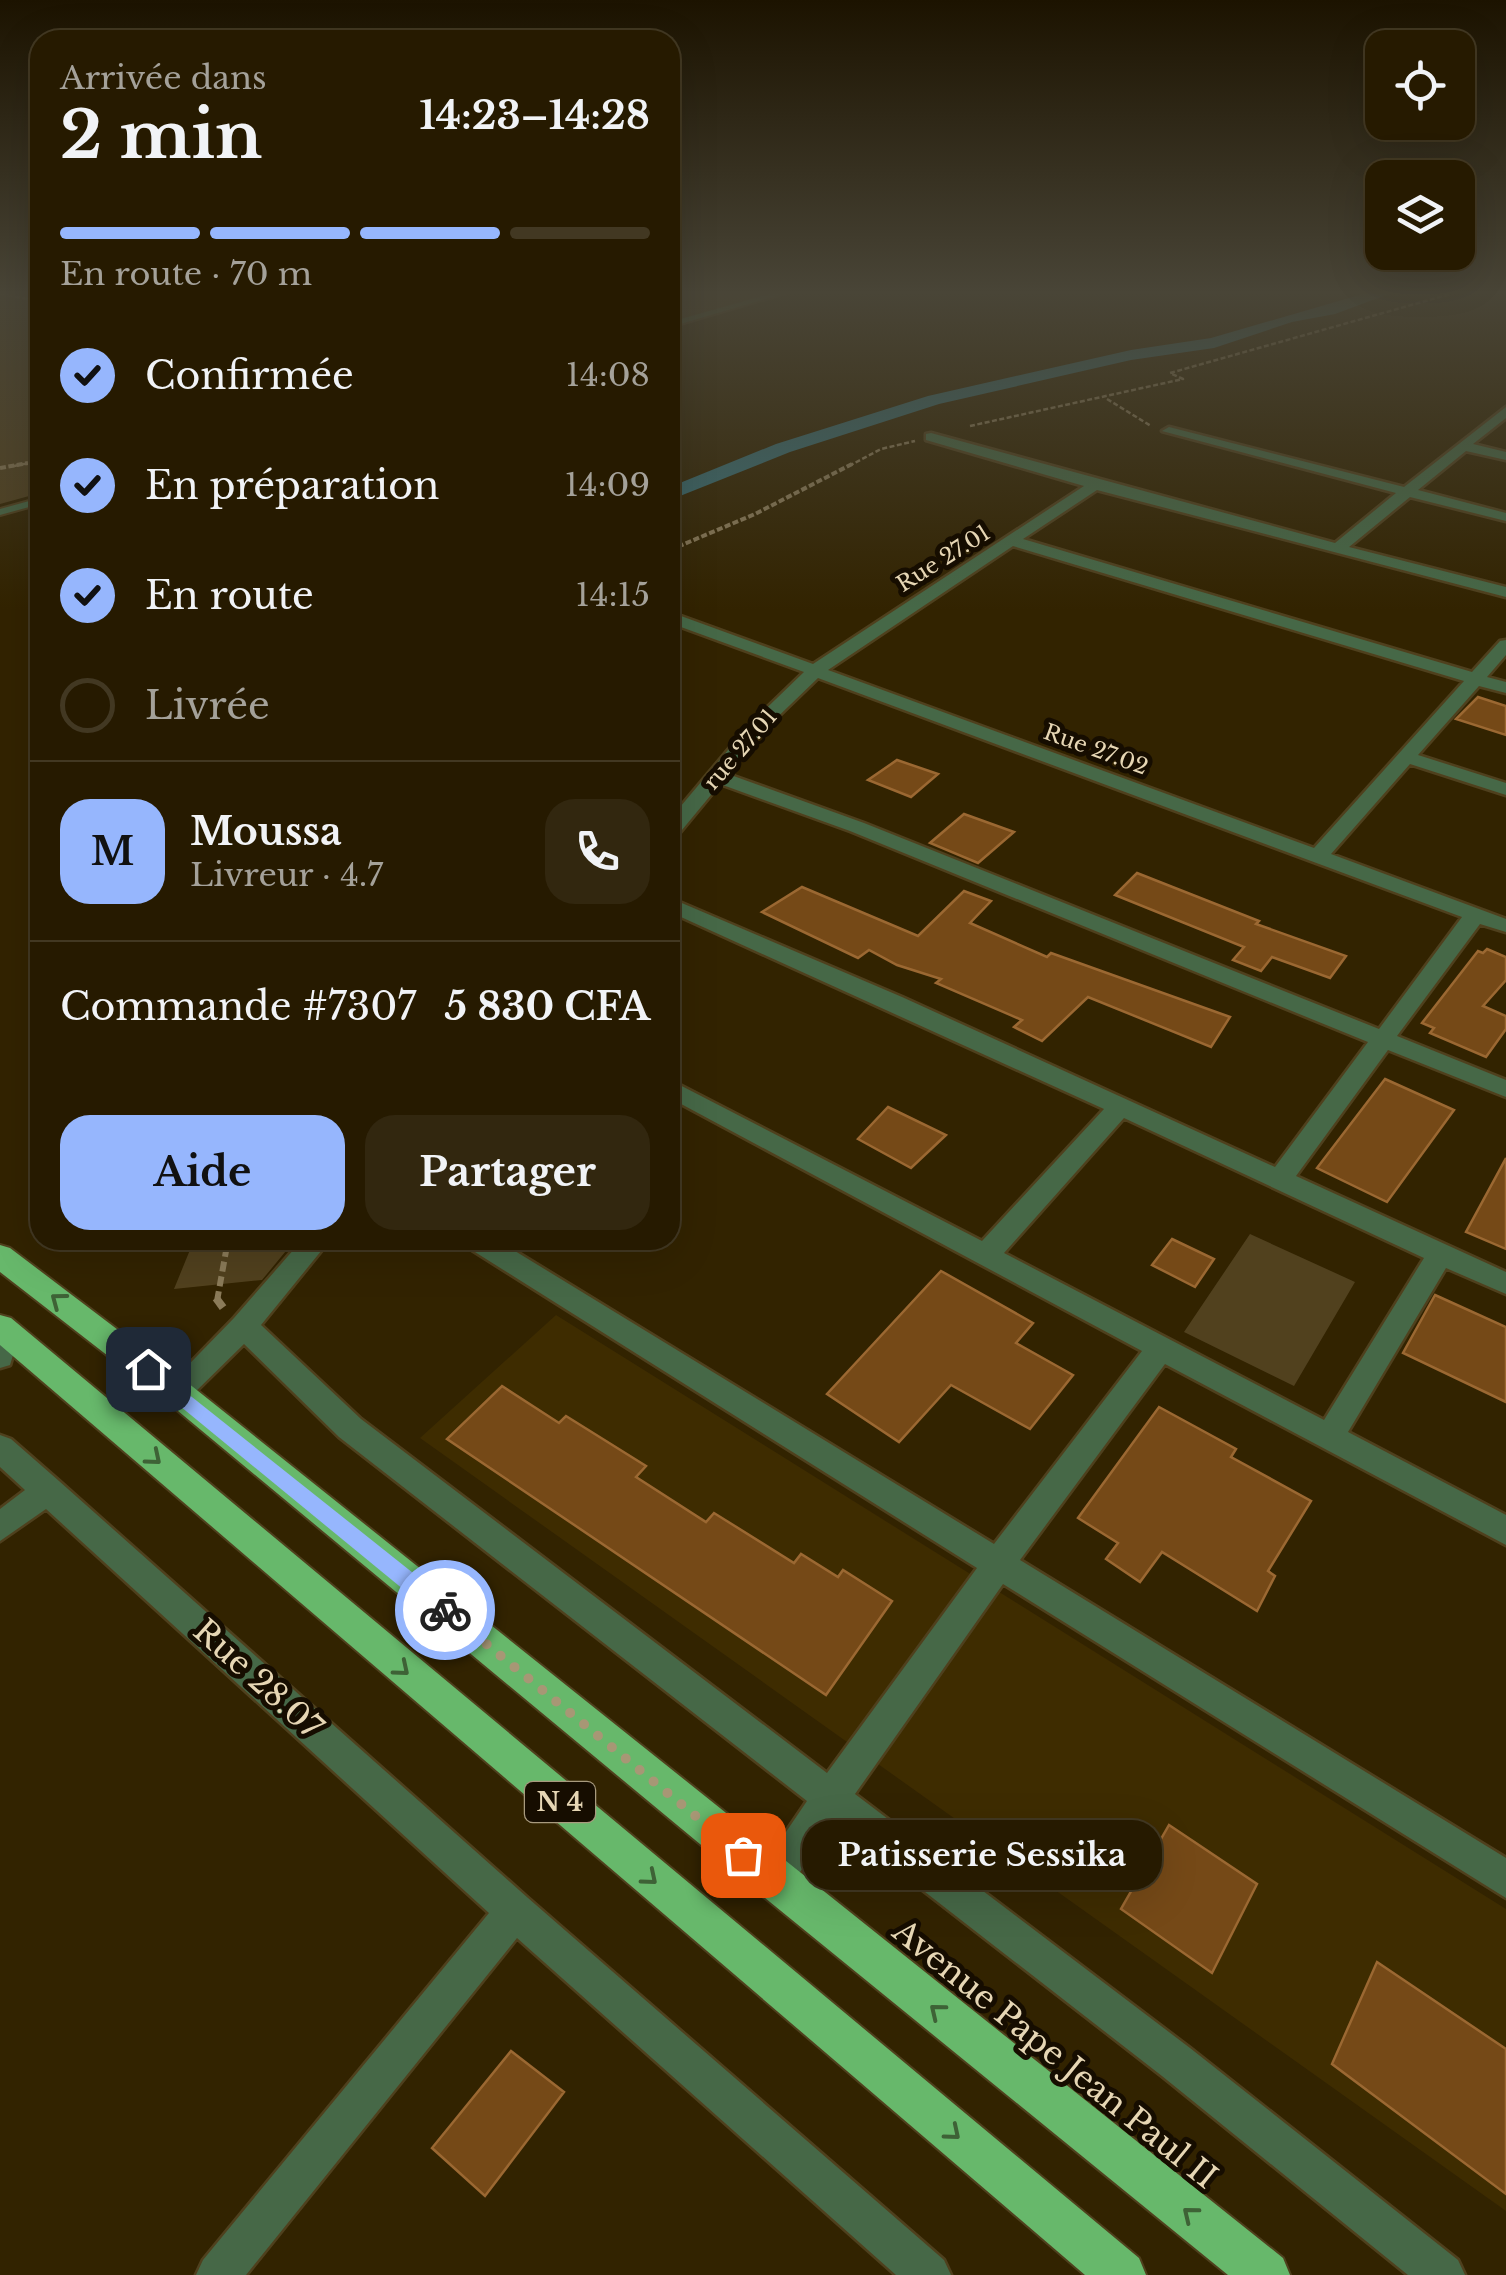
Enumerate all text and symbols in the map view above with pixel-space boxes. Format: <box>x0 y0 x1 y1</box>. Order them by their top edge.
map controls <box>1365 30 1475 270</box>
button: locate <box>1365 30 1475 140</box>
text: Arrivée dans <box>60 58 267 98</box>
text: 14:23–14:28 <box>419 92 650 139</box>
text: 2 min <box>60 95 262 176</box>
button: layers <box>1365 160 1475 270</box>
text: En route · 70 m <box>60 254 312 294</box>
icon: check <box>60 348 115 403</box>
text: Confirmée <box>145 352 354 399</box>
text: 14:08 <box>566 355 650 395</box>
icon: check <box>60 458 115 513</box>
text: En préparation <box>145 462 439 509</box>
text: 14:09 <box>564 465 650 505</box>
street label: Rue 27.01 <box>892 519 995 598</box>
icon: check <box>60 568 115 623</box>
text: En route <box>145 572 314 619</box>
text: 14:15 <box>575 575 650 615</box>
text: Livrée <box>145 682 270 729</box>
street label: rue 27.01 <box>698 703 783 795</box>
street label: Rue 27.02 <box>1040 718 1152 781</box>
button: phone <box>545 799 650 904</box>
text: Moussa <box>190 808 342 855</box>
text: M <box>91 828 134 875</box>
text: Livreur · 4.7 <box>190 855 383 895</box>
text: Commande #7307 <box>60 983 416 1030</box>
text: 5 830 CFA <box>444 983 650 1030</box>
button: Aide <box>60 1115 345 1230</box>
button: Partager <box>365 1115 650 1230</box>
one-way arrow <box>51 1294 69 1312</box>
pin <box>106 1327 191 1412</box>
icon: home <box>121 1342 176 1397</box>
one-way arrow <box>143 1446 161 1464</box>
courier <box>395 1560 495 1660</box>
icon: bike <box>418 1583 473 1638</box>
street label: Rue 28.07 <box>185 1611 332 1748</box>
one-way arrow <box>390 1657 409 1675</box>
road number: N 4 <box>525 1782 595 1822</box>
pin <box>701 1813 786 1898</box>
callout: Patisserie Sessika <box>803 1820 1163 1890</box>
icon: bag <box>716 1828 771 1883</box>
text: Patisserie Sessika <box>838 1835 1126 1875</box>
one-way arrow <box>639 1867 657 1885</box>
street label: Avenue Pape Jean Paul II <box>884 1910 1225 2197</box>
one-way arrow <box>930 2005 948 2023</box>
one-way arrow <box>941 2121 959 2139</box>
one-way arrow <box>1183 2208 1201 2226</box>

